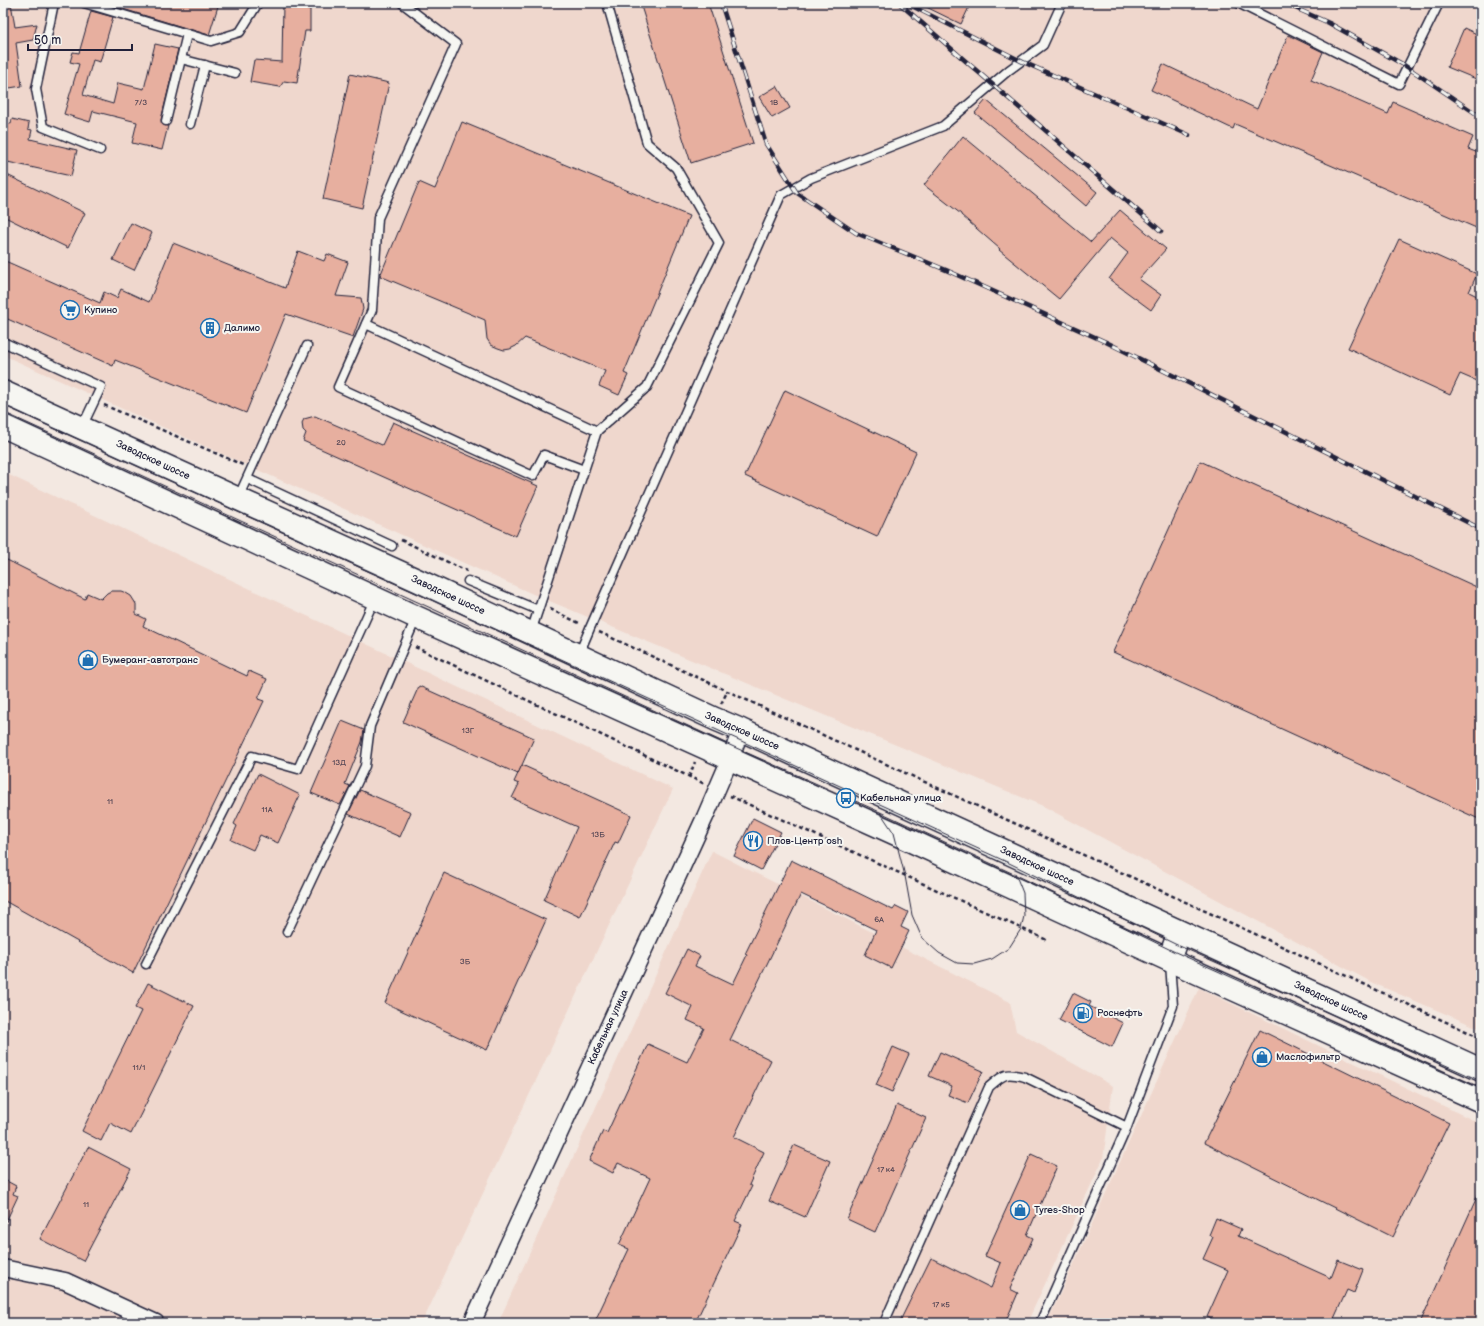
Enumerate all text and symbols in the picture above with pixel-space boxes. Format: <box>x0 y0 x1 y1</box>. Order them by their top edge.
scale bar <box>28 26 132 52</box>
text: 50 m <box>34 33 61 48</box>
house number: 7/3 <box>135 98 147 107</box>
house number: 1В <box>770 98 778 107</box>
supermarket icon: Купино <box>59 299 81 321</box>
place label: Купино <box>84 304 117 316</box>
building icon: Далимо <box>199 317 221 339</box>
place label: Далимо <box>224 322 260 334</box>
street label: Заводское шоссе <box>114 438 192 483</box>
house number: 20 <box>336 438 346 447</box>
street label: Заводское шоссе <box>409 573 487 618</box>
shop icon: Бумеранг-автотранс <box>77 649 99 671</box>
place label: Бумеранг-автотранс <box>102 654 198 666</box>
street label: Заводское шоссе <box>703 709 781 753</box>
house number: 13Г <box>462 726 475 735</box>
house number: 13Д <box>332 758 346 767</box>
bus stop icon: Кабельная улица <box>835 787 857 809</box>
place label: Кабельная улица <box>860 792 942 804</box>
house number: 11 <box>107 797 113 806</box>
house number: 11А <box>261 805 273 814</box>
house number: 13Б <box>591 830 605 839</box>
restaurant icon: Плов-Центр osh <box>742 830 764 852</box>
place label: Плов-Центр osh <box>767 835 843 847</box>
street label: Заводское шоссе <box>998 844 1076 889</box>
house number: 6А <box>874 915 884 924</box>
house number: 3Б <box>460 957 471 966</box>
street label: Заводское шоссе <box>1292 979 1370 1024</box>
street label: Кабельная улица <box>585 987 631 1066</box>
fuel station icon: Роснефть <box>1072 1002 1094 1024</box>
place label: Роснефть <box>1097 1007 1143 1019</box>
shop icon: Маслофильтр <box>1251 1046 1273 1068</box>
place label: Маслофильтр <box>1276 1051 1340 1063</box>
house number: 11/1 <box>133 1063 145 1072</box>
house number: 17 к4 <box>877 1165 895 1174</box>
shop icon: Tyres-Shop <box>1009 1199 1031 1221</box>
house number: 11 <box>83 1200 89 1209</box>
place label: Tyres-Shop <box>1034 1204 1085 1216</box>
house number: 17 к5 <box>932 1300 950 1309</box>

